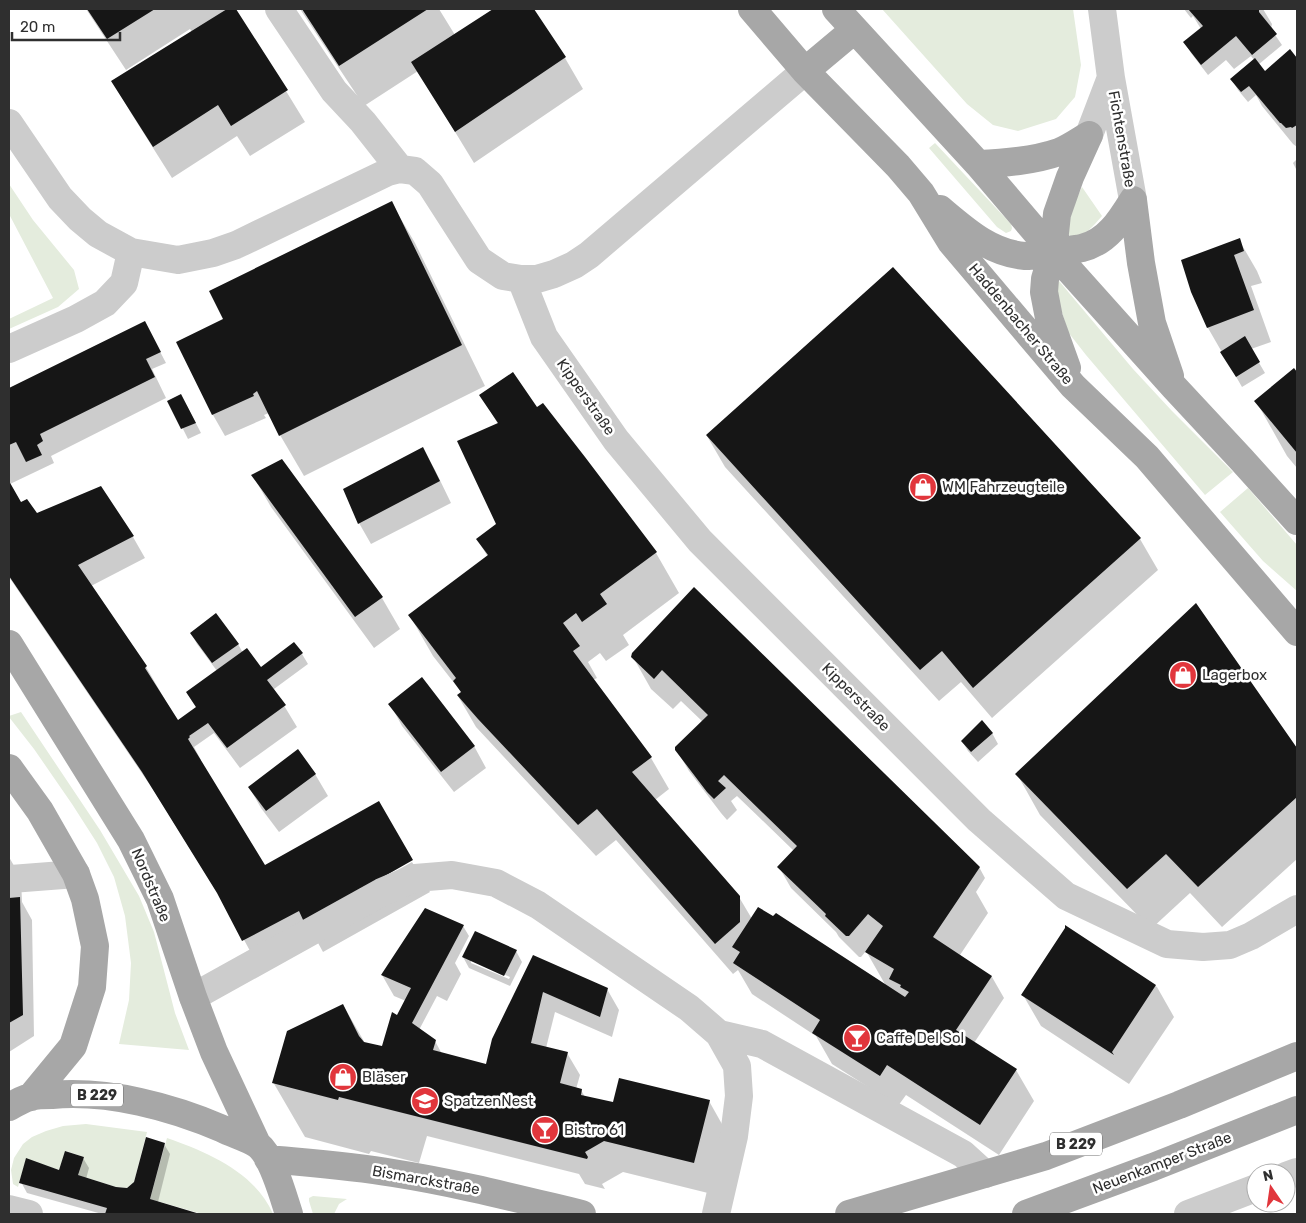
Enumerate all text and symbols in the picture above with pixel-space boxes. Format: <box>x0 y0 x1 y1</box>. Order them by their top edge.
scale bar <box>12 10 120 42</box>
text: 20 m <box>20 18 55 36</box>
street label: Fichtenstraße <box>1105 89 1139 189</box>
street label: Haddenbacher Straße <box>965 260 1077 388</box>
street label: Kipperstraße <box>553 355 619 439</box>
shop icon: WM Fahrzeugteile <box>908 472 938 502</box>
place label: WM Fahrzeugteile <box>942 478 1065 496</box>
street label: Kipperstraße <box>818 659 894 735</box>
shop icon: Lagerbox <box>1168 660 1198 690</box>
place label: Lagerbox <box>1202 666 1267 684</box>
street label: Nordstraße <box>127 846 175 924</box>
bar icon: Caffe Del Sol <box>842 1023 872 1053</box>
place label: Caffe Del Sol <box>876 1029 964 1047</box>
shop icon: Bläser <box>328 1062 358 1092</box>
place label: Bläser <box>362 1068 406 1086</box>
road number: B 229 <box>71 1084 123 1106</box>
school or university icon: SpatzenNest <box>410 1086 440 1116</box>
place label: SpatzenNest <box>444 1092 534 1110</box>
bar icon: Bistro 61 <box>530 1115 560 1145</box>
place label: Bistro 61 <box>564 1121 624 1139</box>
street label: Neuenkamper Straße <box>1090 1128 1234 1198</box>
road number: B 229 <box>1050 1132 1102 1156</box>
street label: Bismarckstraße <box>371 1162 481 1198</box>
north arrow <box>1246 1163 1296 1213</box>
text: N <box>1261 1166 1275 1185</box>

